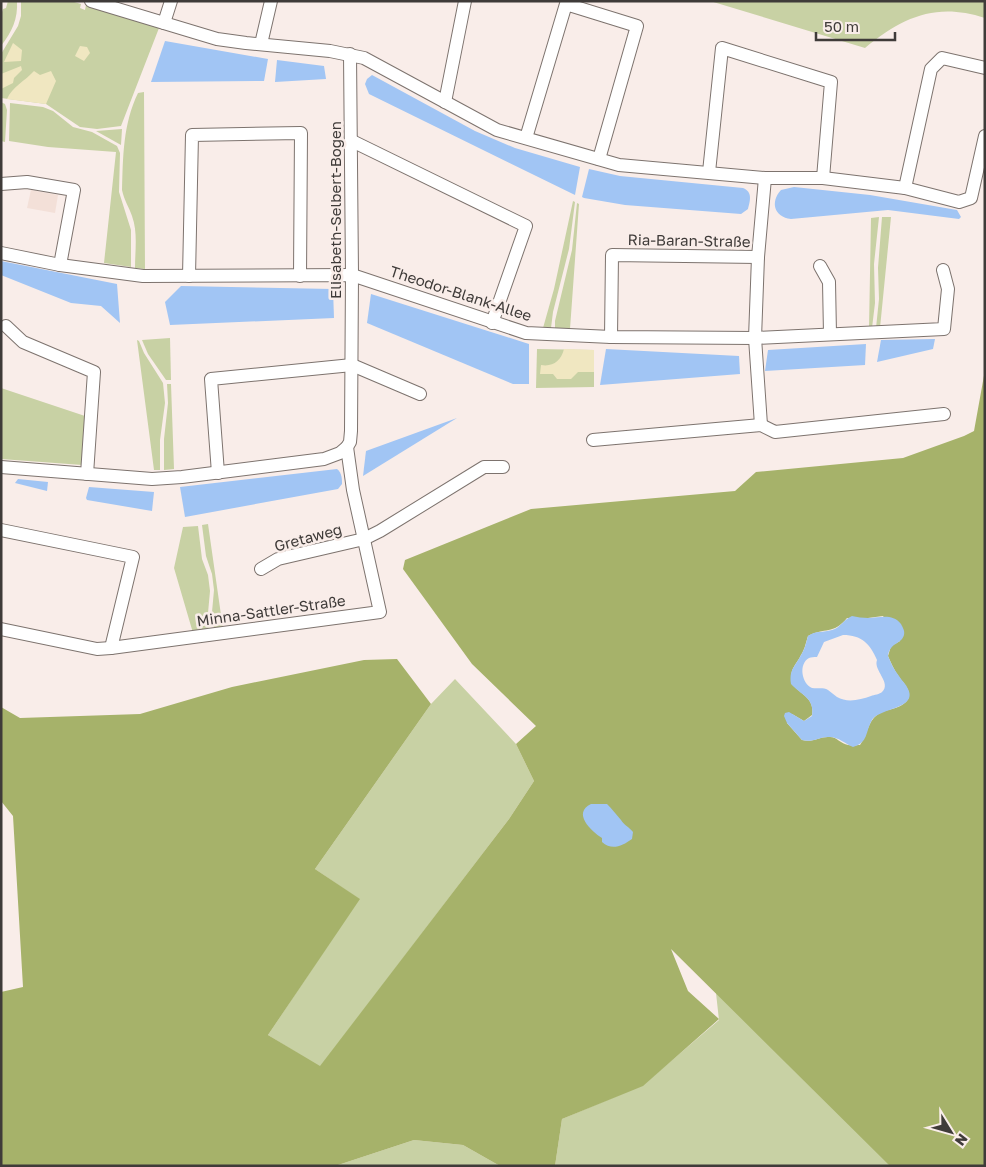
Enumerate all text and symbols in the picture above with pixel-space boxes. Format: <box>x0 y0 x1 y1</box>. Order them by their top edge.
scale bar <box>816 10 895 42</box>
text: 50 m <box>824 17 859 35</box>
street label: Elisabeth-Selbert-Bogen <box>326 121 344 299</box>
street label: Ria-Baran-Straße <box>627 230 751 250</box>
street label: Theodor-Blank-Allee <box>388 262 534 324</box>
street label: Gretaweg <box>272 519 344 555</box>
street label: Minna-Sattler-Straße <box>195 591 347 629</box>
north arrow <box>926 1107 976 1157</box>
text: N <box>952 1131 972 1149</box>

